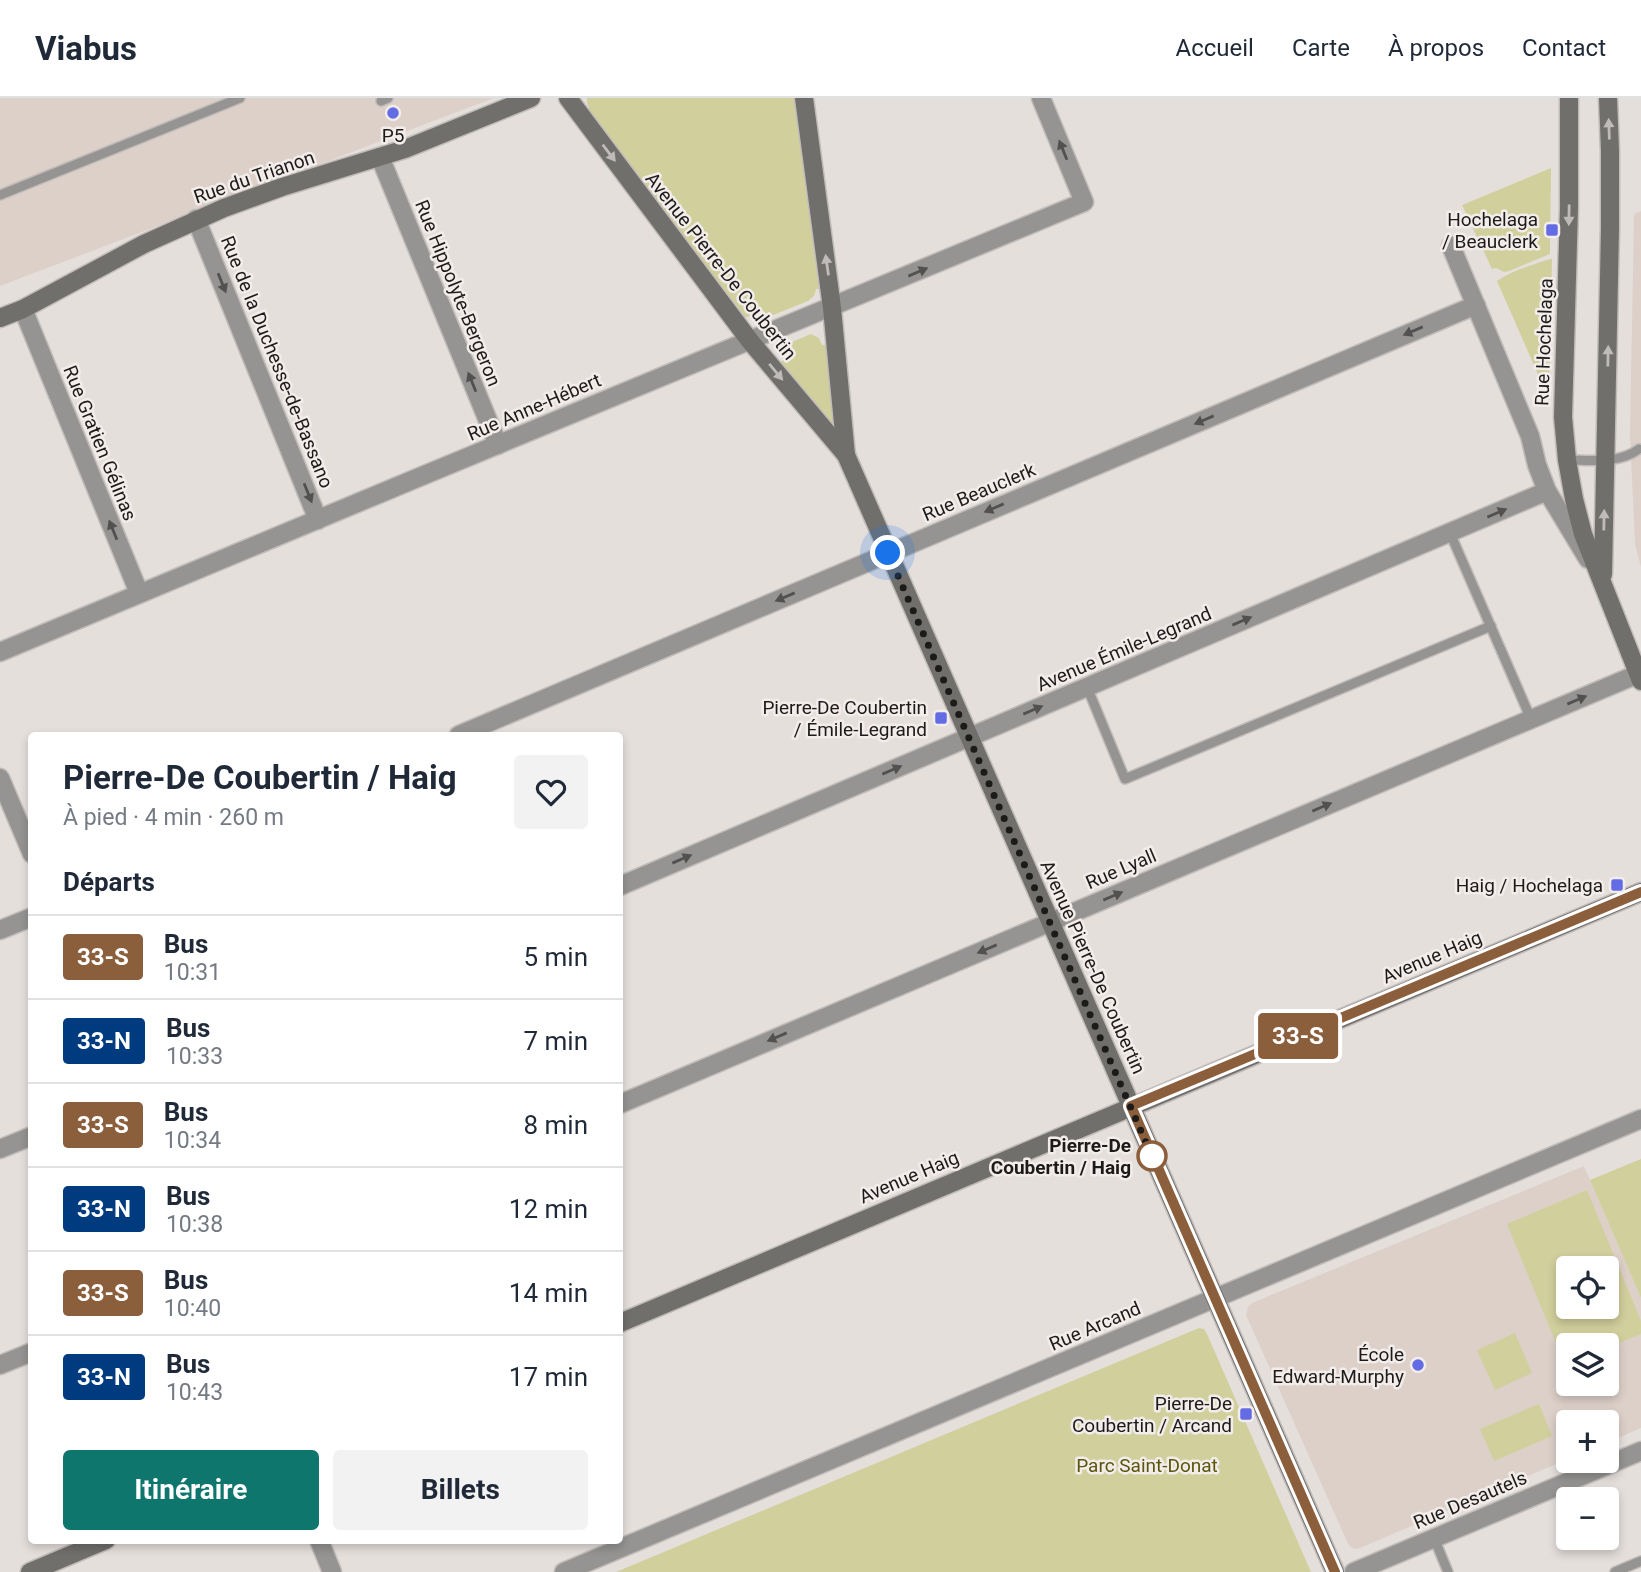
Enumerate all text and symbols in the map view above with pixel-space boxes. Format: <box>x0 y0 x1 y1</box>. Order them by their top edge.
text: Viabus <box>35 29 137 68</box>
text: Accueil <box>1175 34 1254 62</box>
text: Carte <box>1292 34 1350 62</box>
text: À propos <box>1388 34 1484 62</box>
text: Contact <box>1522 34 1606 62</box>
marker: P5 <box>385 105 401 121</box>
one-way arrow <box>1604 118 1615 140</box>
place label: P5 <box>382 124 404 147</box>
one-way arrow <box>1057 139 1068 160</box>
one-way arrow <box>601 143 616 161</box>
street label: Rue du Trianon <box>191 146 317 208</box>
street label: Avenue Pierre-De Coubertin <box>641 168 801 364</box>
street label: Rue Hippolyte-Bergeron <box>410 196 506 390</box>
one-way arrow <box>1563 204 1575 226</box>
place label: Hochelaga / Beauclerk <box>1442 208 1538 253</box>
marker: Hochelaga / Beauclerk <box>1544 222 1560 238</box>
street label: Rue de la Duchesse-de-Bassano <box>216 233 338 491</box>
one-way arrow <box>821 254 832 276</box>
one-way arrow <box>908 266 929 277</box>
one-way arrow <box>216 272 227 293</box>
street label: Rue Hochelaga <box>1530 278 1558 406</box>
one-way arrow <box>1403 326 1424 337</box>
one-way arrow <box>1602 345 1613 367</box>
street label: Rue Gratien Gélinas <box>58 362 142 524</box>
one-way arrow <box>769 363 784 381</box>
street label: Rue Anne-Hébert <box>464 368 604 446</box>
one-way arrow <box>466 371 477 392</box>
one-way arrow <box>1193 414 1214 425</box>
street label: Rue Beauclerk <box>919 458 1039 526</box>
one-way arrow <box>302 483 313 504</box>
one-way arrow <box>984 503 1005 514</box>
one-way arrow <box>1486 507 1507 518</box>
one-way arrow <box>1598 509 1610 531</box>
one-way arrow <box>108 519 119 540</box>
your location <box>870 535 905 570</box>
one-way arrow <box>774 592 795 603</box>
street label: Avenue Émile-Legrand <box>1033 602 1215 696</box>
one-way arrow <box>1232 615 1252 627</box>
one-way arrow <box>1567 694 1588 705</box>
place label: Pierre-De Coubertin / Émile-Legrand <box>762 696 927 741</box>
one-way arrow <box>1023 704 1043 716</box>
marker: Pierre-De Coubertin / Émile-Legrand <box>933 710 949 726</box>
button: heart <box>514 755 588 829</box>
text: Pierre-De Coubertin / Haig <box>63 758 457 797</box>
one-way arrow <box>881 765 902 776</box>
one-way arrow <box>1312 801 1332 813</box>
text: À pied · 4 min · 260 m <box>63 804 284 831</box>
street label: Rue Lyall <box>1082 844 1160 894</box>
one-way arrow <box>672 854 693 865</box>
street label: Avenue Pierre-De Coubertin <box>1035 857 1151 1077</box>
text: Départs <box>63 867 155 897</box>
place label: Haig / Hochelaga <box>1456 874 1603 897</box>
marker: Haig / Hochelaga <box>1609 877 1625 893</box>
one-way arrow <box>1102 890 1123 901</box>
street label: Avenue Haig <box>1379 926 1485 988</box>
text: Bus <box>164 929 208 959</box>
text: 5 min <box>523 942 588 972</box>
text: 33-S <box>77 943 129 971</box>
one-way arrow <box>976 943 997 954</box>
text: 10:31 <box>164 959 221 986</box>
text: Bus <box>166 1013 210 1043</box>
line badge: 33-S <box>1249 1013 1347 1059</box>
text: 33-S <box>1272 1022 1324 1050</box>
text: 7 min <box>523 1026 588 1056</box>
text: 33-N <box>77 1027 131 1055</box>
one-way arrow <box>767 1031 787 1043</box>
text: 10:33 <box>166 1043 223 1070</box>
text: Bus <box>164 1097 208 1127</box>
text: 8 min <box>523 1110 588 1140</box>
text: 33-S <box>77 1111 129 1139</box>
text: 10:34 <box>164 1127 221 1154</box>
place label: Pierre-De Coubertin / Haig <box>991 1134 1131 1179</box>
marker: Pierre-De Coubertin / Haig <box>1137 1141 1167 1171</box>
street label: Avenue Haig <box>856 1146 962 1208</box>
text: Bus <box>166 1181 210 1211</box>
text: 12 min <box>509 1194 588 1224</box>
text: 33-N <box>77 1195 131 1223</box>
text: 10:38 <box>166 1211 223 1238</box>
map controls <box>1556 1256 1619 1550</box>
button: locate <box>1556 1256 1619 1319</box>
text: Bus <box>164 1265 208 1295</box>
text: 14 min <box>509 1278 588 1308</box>
text: 33-S <box>77 1279 129 1307</box>
text: 10:40 <box>164 1295 221 1322</box>
street label: Rue Arcand <box>1046 1296 1144 1356</box>
button: layers <box>1556 1333 1619 1396</box>
place label: École Edward-Murphy <box>1272 1343 1404 1388</box>
text: Bus <box>166 1349 210 1379</box>
marker: École Edward-Murphy <box>1410 1357 1426 1373</box>
text: 17 min <box>509 1362 588 1392</box>
text: 33-N <box>77 1363 131 1391</box>
text: 10:43 <box>166 1379 223 1406</box>
place label: Pierre-De Coubertin / Arcand <box>1072 1392 1232 1437</box>
marker: Pierre-De Coubertin / Arcand <box>1238 1406 1254 1422</box>
button: + <box>1556 1410 1619 1473</box>
button: Itinéraire <box>63 1450 319 1530</box>
button: Billets <box>333 1450 588 1530</box>
park label: Parc Saint-Donat <box>1076 1454 1218 1477</box>
street label: Rue Desautels <box>1410 1466 1530 1534</box>
button: − <box>1556 1487 1619 1550</box>

